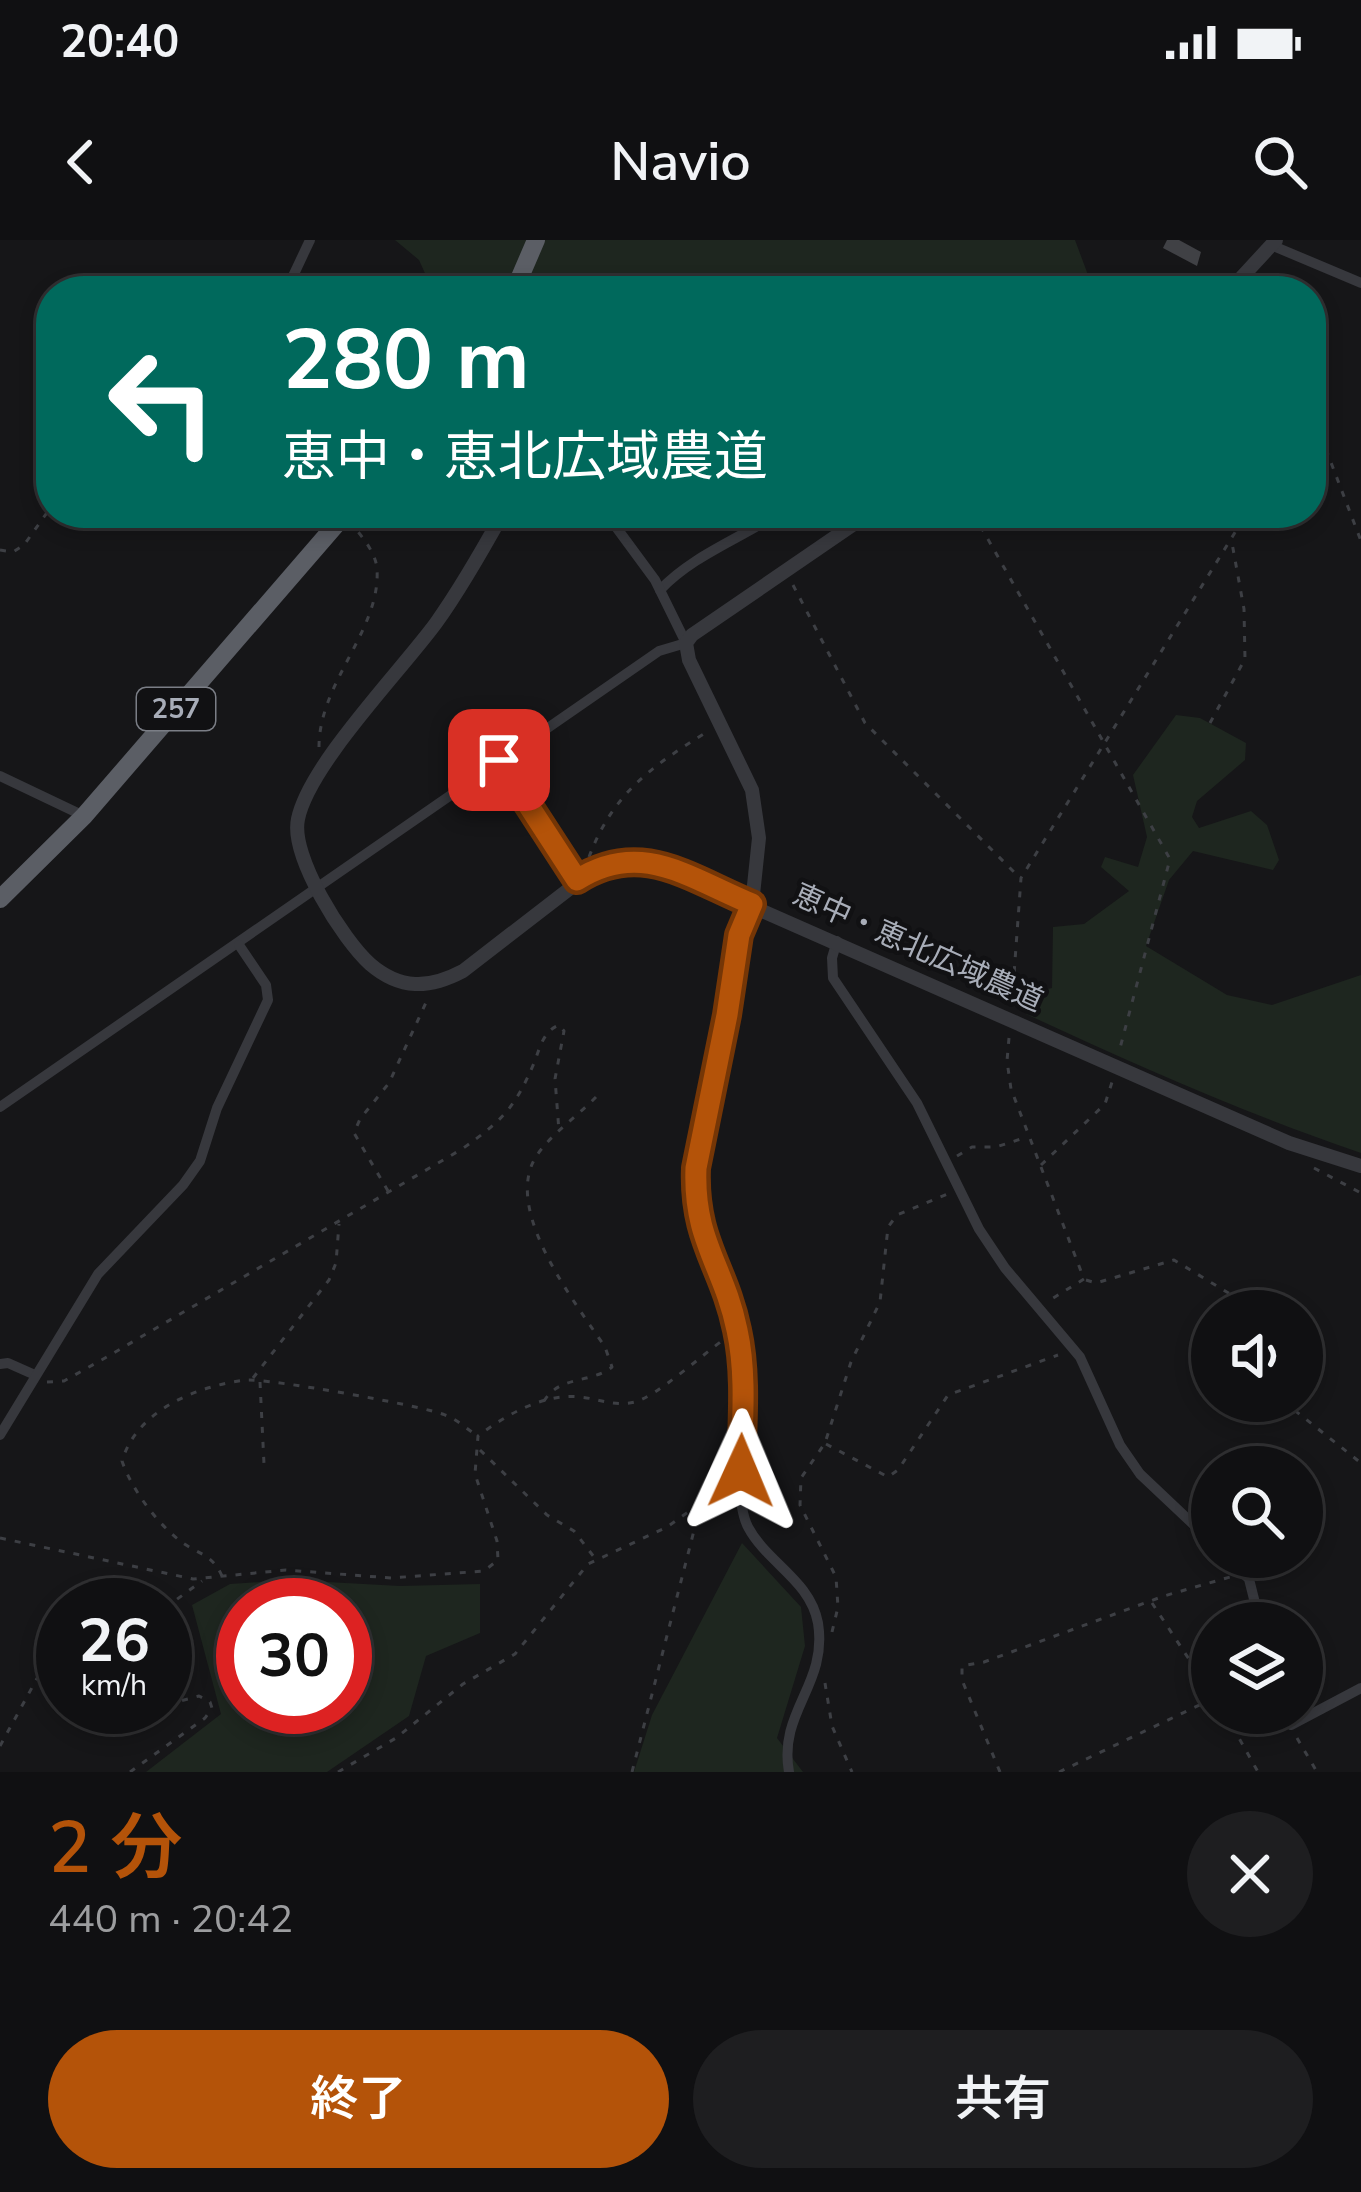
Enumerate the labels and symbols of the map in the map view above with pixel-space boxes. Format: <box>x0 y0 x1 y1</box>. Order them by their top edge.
road number: 257 <box>137 688 215 730</box>
pin <box>448 709 550 811</box>
street label: 恵中・恵北広域農道 <box>786 874 1050 1022</box>
position arrow <box>678 1408 804 1534</box>
speed limit sign: 30 <box>216 1578 372 1734</box>

